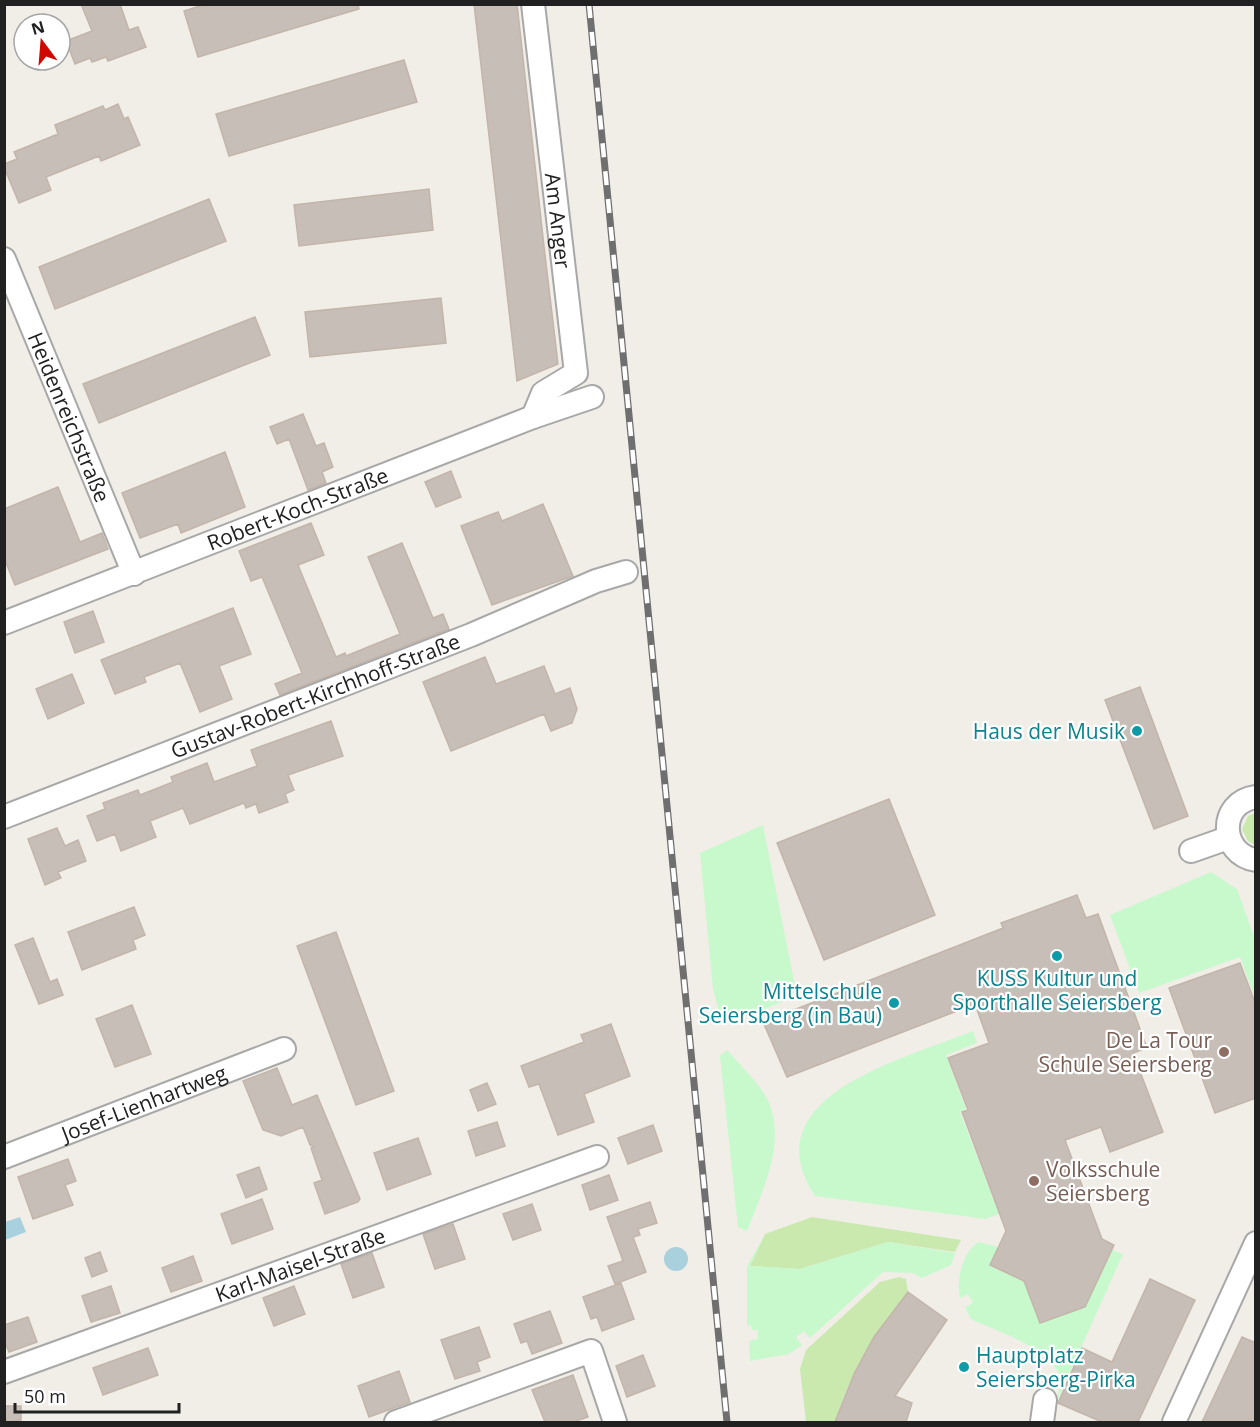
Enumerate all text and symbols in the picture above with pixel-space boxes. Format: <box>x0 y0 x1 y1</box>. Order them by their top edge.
north arrow <box>12 12 72 72</box>
text: N <box>29 15 47 40</box>
street label: Am Anger <box>539 171 578 270</box>
street label: Heidenreichstraße <box>22 328 117 506</box>
street label: Robert-Koch-Straße <box>203 461 392 557</box>
street label: Gustav-Robert-Kirchhoff-Straße <box>167 627 464 765</box>
place label: Haus der Musik <box>973 717 1125 745</box>
marker: Haus der Musik <box>1130 724 1144 738</box>
marker: KUSS Kultur und Sporthalle Seiersberg <box>1050 949 1064 963</box>
place label: KUSS Kultur und Sporthalle Seiersberg <box>952 964 1162 1016</box>
place label: Mittelschule Seiersberg (in Bau) <box>699 977 882 1029</box>
marker: Mittelschule Seiersberg (in Bau) <box>887 996 901 1010</box>
place label: De La Tour Schule Seiersberg <box>1039 1026 1212 1078</box>
marker: De La Tour Schule Seiersberg <box>1217 1045 1231 1059</box>
street label: Josef-Lienhartweg <box>55 1058 231 1148</box>
place label: Volksschule Seiersberg <box>1046 1155 1160 1207</box>
marker: Volksschule Seiersberg <box>1027 1174 1041 1188</box>
street label: Karl-Maisel-Straße <box>211 1221 389 1308</box>
place label: Hauptplatz Seiersberg-Pirka <box>976 1341 1136 1393</box>
marker: Hauptplatz Seiersberg-Pirka <box>957 1360 971 1374</box>
scale bar <box>15 1376 178 1414</box>
text: 50 m <box>24 1384 66 1408</box>

